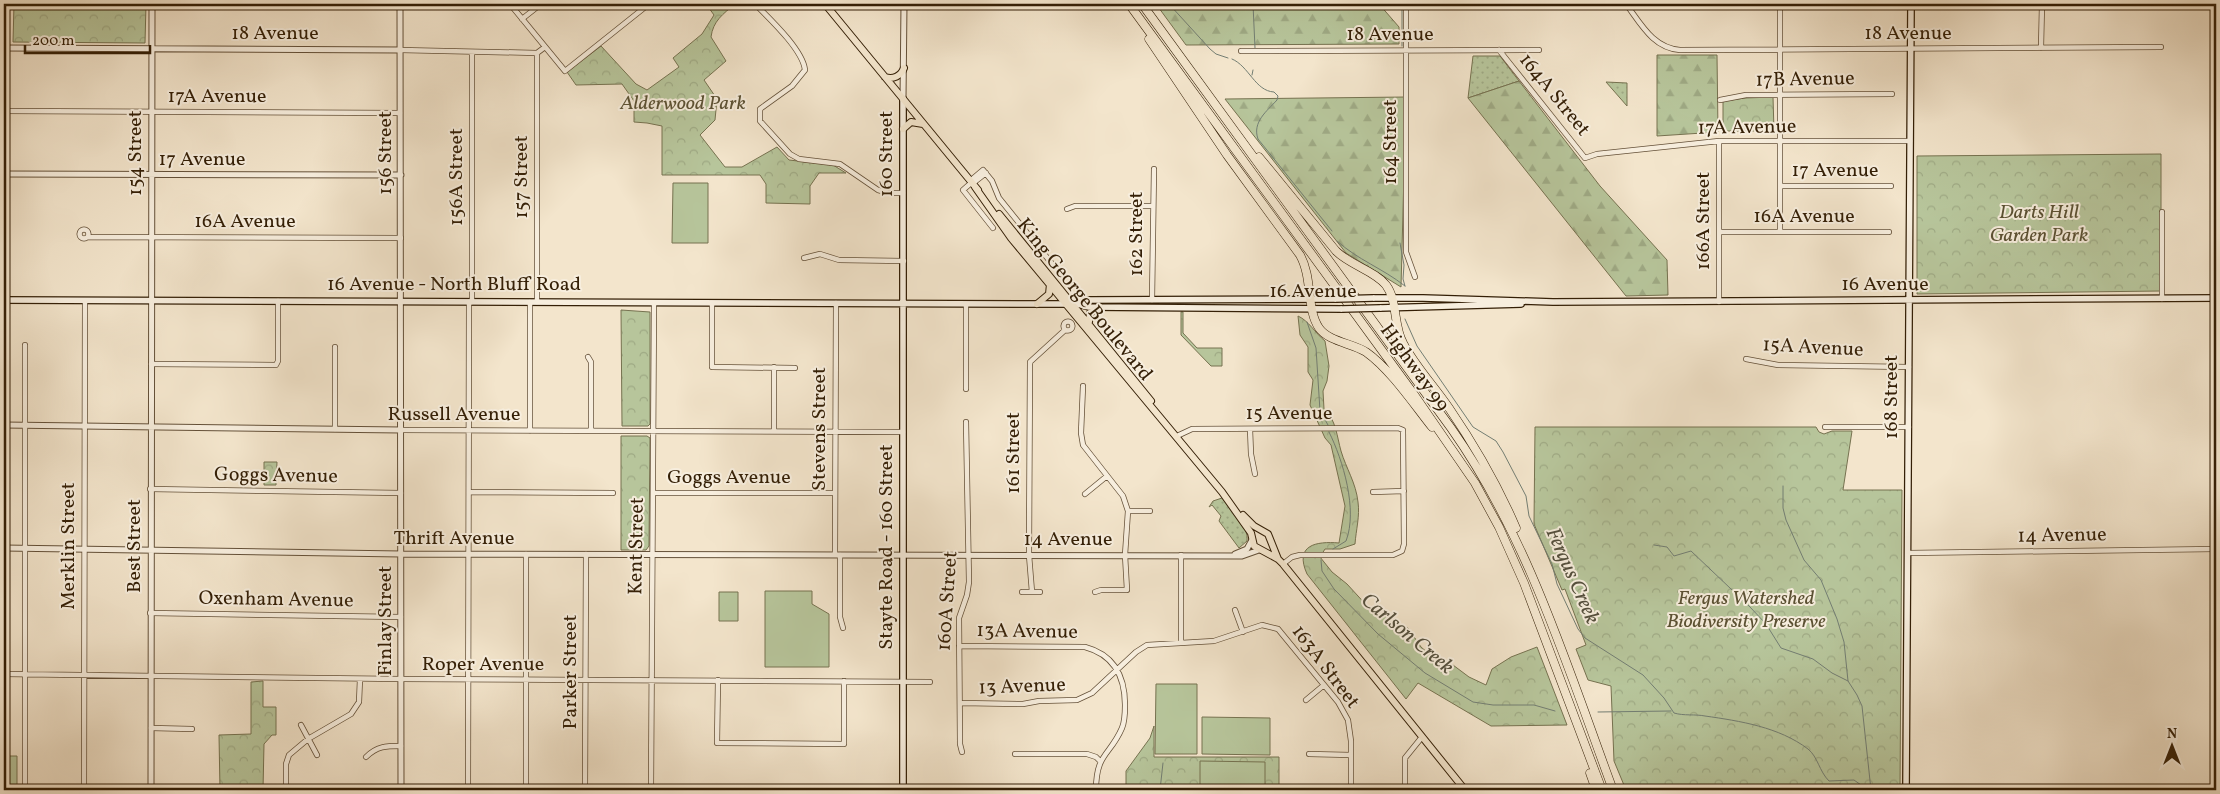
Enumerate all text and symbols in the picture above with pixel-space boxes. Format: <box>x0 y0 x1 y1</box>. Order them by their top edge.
street label: 18 Avenue <box>231 20 319 48</box>
street label: 18 Avenue <box>1864 20 1952 48</box>
street label: 18 Avenue <box>1346 21 1434 49</box>
scale bar <box>25 22 150 54</box>
text: 200 m <box>32 31 75 52</box>
street label: 164A Street <box>1512 47 1596 143</box>
street label: 17B Avenue <box>1755 65 1855 95</box>
street label: 17A Avenue <box>168 83 266 111</box>
park label: Alderwood Park <box>619 90 746 118</box>
street label: 164 Street <box>1377 99 1405 185</box>
street label: 154 Street <box>122 110 150 196</box>
street label: 156 Street <box>372 111 400 195</box>
street label: 160 Street <box>873 111 901 197</box>
street label: 17A Avenue <box>1697 113 1797 143</box>
street label: 156A Street <box>443 128 471 226</box>
street label: 157 Street <box>508 135 536 219</box>
street label: 17 Avenue <box>159 146 245 174</box>
street label: 17 Avenue <box>1792 157 1878 185</box>
street label: 166A Street <box>1690 172 1718 270</box>
street label: 162 Street <box>1123 191 1151 277</box>
park label: Darts Hill Garden Park <box>1990 199 2088 250</box>
street label: 16A Avenue <box>1753 203 1855 231</box>
street label: 16A Avenue <box>194 208 296 236</box>
street label: King George Boulevard <box>1009 213 1159 387</box>
street label: 16 Avenue - North Bluff Road <box>327 271 581 299</box>
street label: 16 Avenue <box>1841 271 1929 299</box>
street label: 16 Avenue <box>1269 278 1357 306</box>
street label: Highway 99 <box>1373 318 1455 418</box>
street label: 15A Avenue <box>1762 331 1864 365</box>
street label: 168 Street <box>1878 355 1906 439</box>
street label: Stevens Street <box>806 367 834 491</box>
street label: 15 Avenue <box>1246 400 1332 428</box>
street label: Russell Avenue <box>388 401 520 429</box>
street label: 161 Street <box>1000 412 1028 494</box>
street label: Stayte Road - 160 Street <box>873 444 901 650</box>
street label: Goggs Avenue <box>214 461 338 491</box>
street label: Goggs Avenue <box>667 464 791 492</box>
street label: Merklin Street <box>55 482 83 610</box>
street label: Kent Street <box>622 497 652 595</box>
street label: Best Street <box>121 499 149 593</box>
street label: 14 Avenue <box>2017 521 2107 551</box>
water label: Fergus Creek <box>1538 523 1606 629</box>
street label: Thrift Avenue <box>394 525 514 553</box>
street label: 14 Avenue <box>1023 526 1113 554</box>
street label: 160A Street <box>931 550 965 652</box>
street label: Finlay Street <box>372 566 400 676</box>
street label: Oxenham Avenue <box>198 585 354 615</box>
park label: Fergus Watershed Biodiversity Preserve <box>1666 585 1826 636</box>
water label: Carlson Creek <box>1354 586 1460 682</box>
street label: Parker Street <box>557 615 585 729</box>
street label: 13A Avenue <box>976 617 1078 647</box>
street label: 163A Street <box>1284 619 1366 715</box>
street label: Roper Avenue <box>422 651 544 679</box>
street label: 13 Avenue <box>978 671 1066 703</box>
north arrow <box>2148 722 2198 772</box>
text: N <box>2167 725 2177 744</box>

